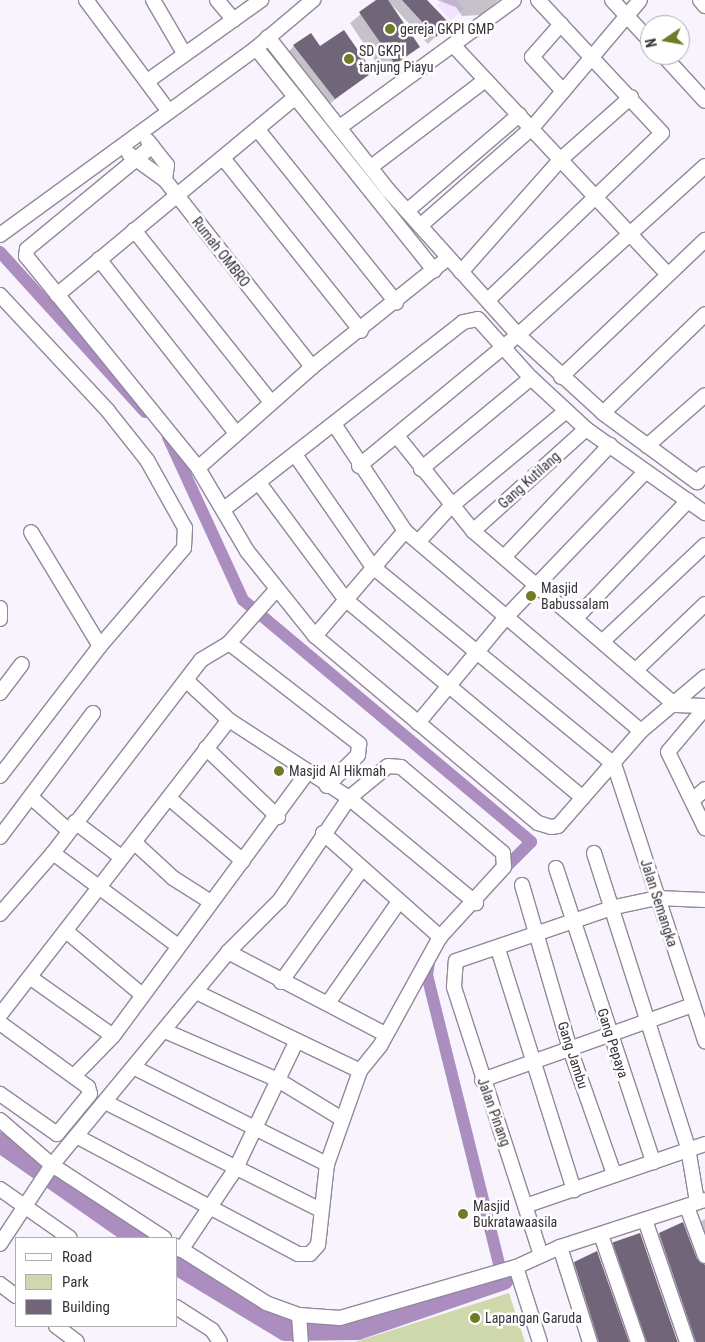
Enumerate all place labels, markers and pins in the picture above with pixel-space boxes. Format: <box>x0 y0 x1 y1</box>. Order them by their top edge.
place label: gereja GKPI GMP <box>400 21 494 37</box>
marker: gereja GKPI GMP <box>384 23 396 35</box>
place label: SD GKPI tanjung Piayu <box>359 43 434 75</box>
marker: SD GKPI tanjung Piayu <box>343 53 355 65</box>
place label: Masjid Babussalam <box>541 580 609 612</box>
marker: Masjid Babussalam <box>525 590 537 602</box>
place label: Masjid Al Hikmah <box>289 763 386 779</box>
marker: Masjid Al Hikmah <box>273 765 285 777</box>
place label: Masjid Bukratawaasila <box>473 1198 557 1230</box>
marker: Masjid Bukratawaasila <box>457 1208 469 1220</box>
place label: Lapangan Garuda <box>485 1310 582 1326</box>
marker: Lapangan Garuda <box>469 1312 481 1324</box>

